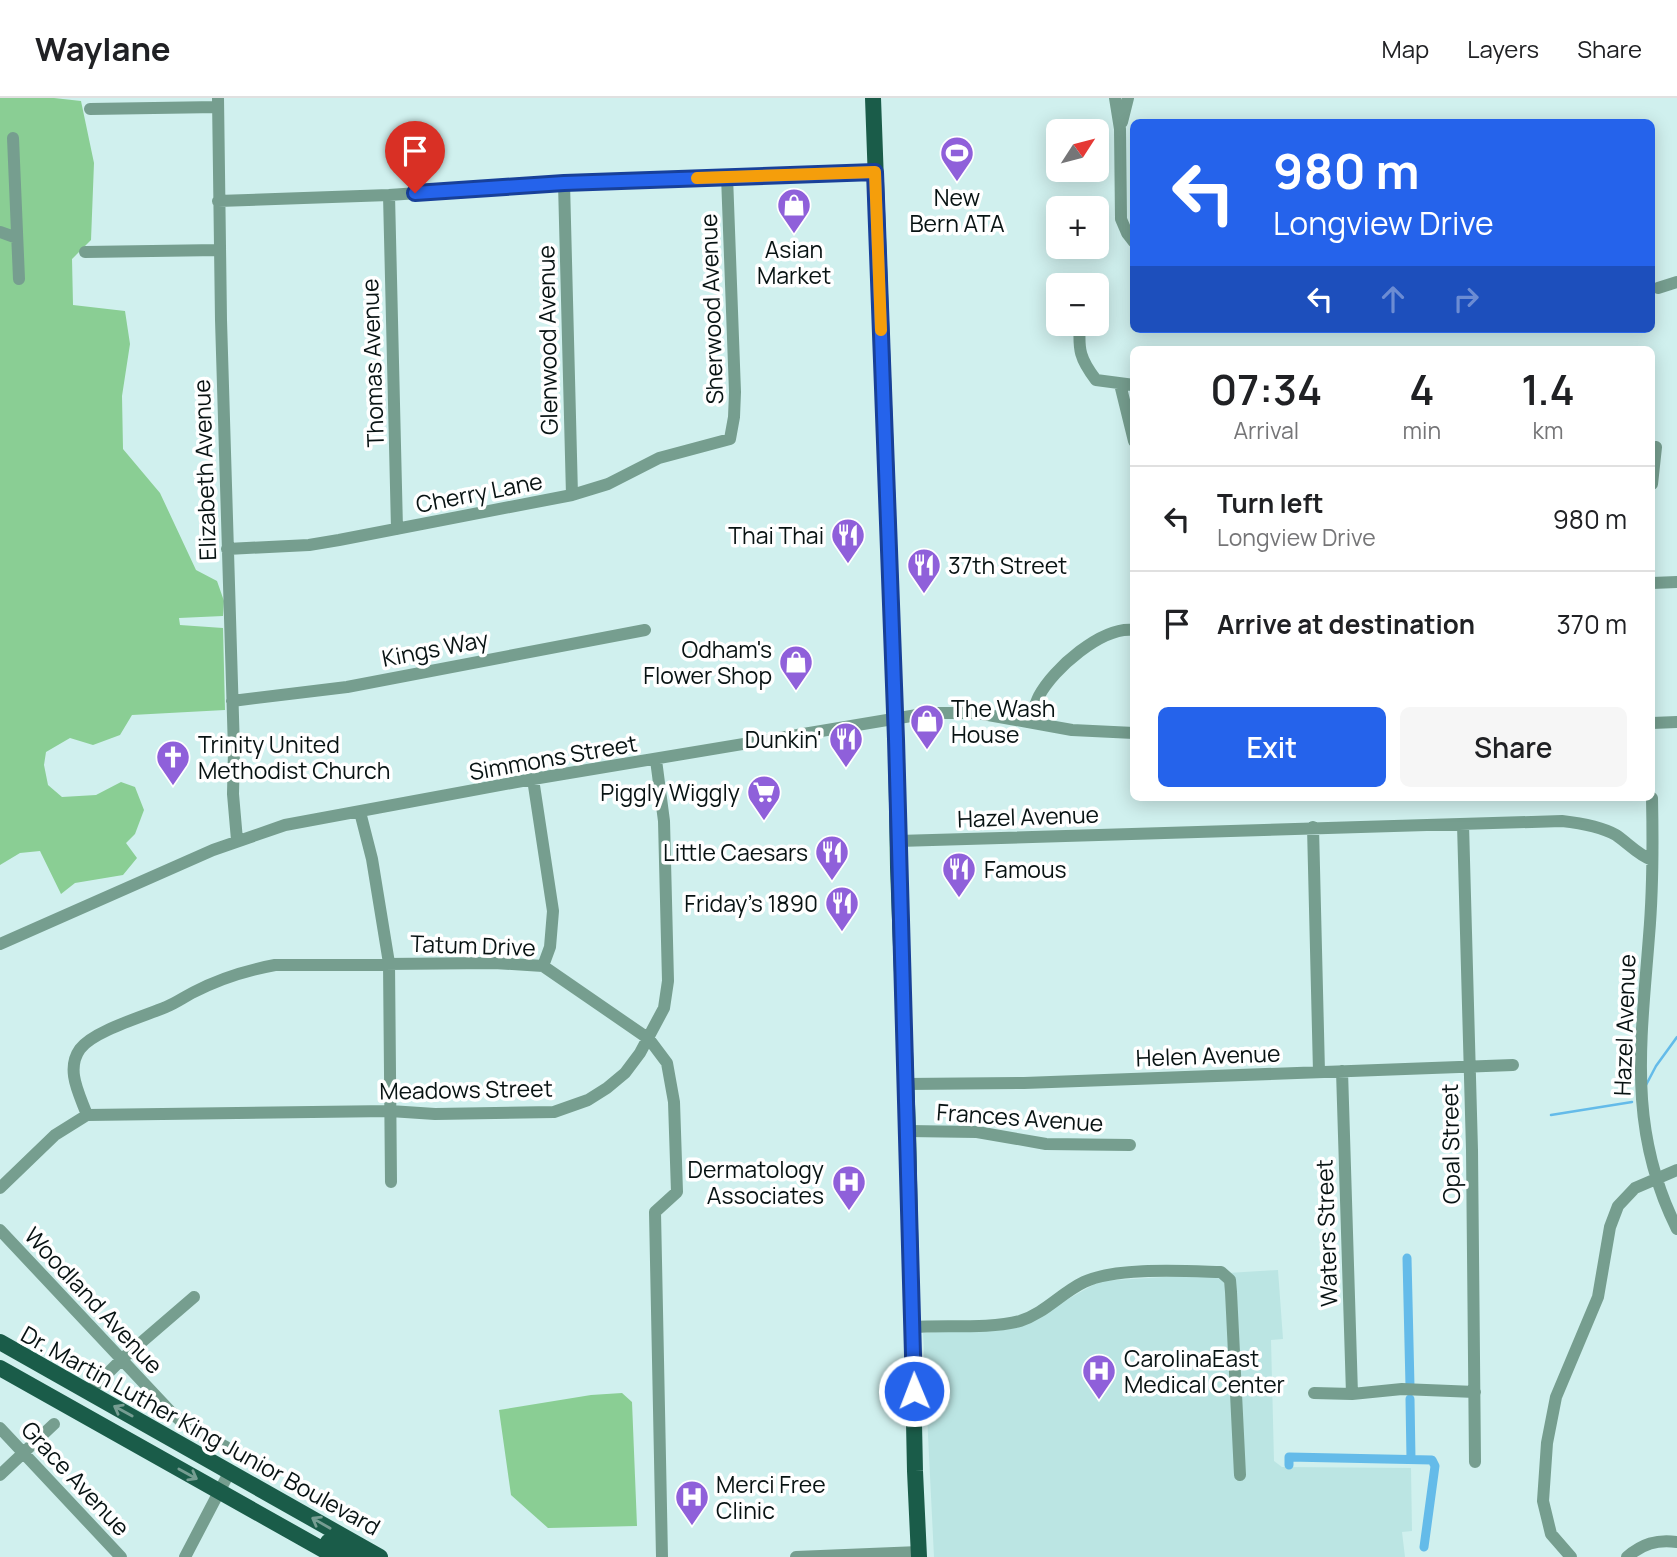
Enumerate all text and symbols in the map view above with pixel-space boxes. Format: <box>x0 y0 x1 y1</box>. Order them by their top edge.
text: Waylane <box>35 26 171 71</box>
text: Map <box>1382 32 1429 65</box>
text: Layers <box>1467 32 1539 65</box>
text: Share <box>1577 32 1642 65</box>
north arrow <box>1046 119 1110 182</box>
map controls <box>1046 119 1109 336</box>
pin <box>385 121 445 193</box>
icon: arrive <box>396 132 434 170</box>
sports icon: New Bern ATA <box>938 134 976 183</box>
text: 980 m <box>1273 137 1420 204</box>
icon: left <box>1158 147 1249 238</box>
place label: New Bern ATA <box>909 181 1005 239</box>
shop icon: Asian Market <box>775 186 813 235</box>
button: + <box>1046 196 1109 259</box>
text: Longview Drive <box>1273 201 1494 245</box>
street label: Sherwood Avenue <box>692 213 730 405</box>
place label: Asian Market <box>757 233 831 291</box>
street label: Glenwood Avenue <box>529 245 565 435</box>
button: − <box>1046 273 1109 336</box>
street label: Thomas Avenue <box>353 278 391 448</box>
icon: left <box>1301 280 1339 318</box>
icon: ahead <box>1374 280 1412 318</box>
icon: right <box>1447 280 1485 318</box>
text: 07:34 <box>1210 360 1322 418</box>
text: 4 <box>1409 360 1434 418</box>
text: 1.4 <box>1521 360 1575 418</box>
street label: Elizabeth Avenue <box>185 379 223 561</box>
text: Arrival <box>1233 414 1299 446</box>
text: min <box>1403 414 1441 446</box>
text: km <box>1533 414 1564 446</box>
street label: Cherry Lane <box>413 464 545 520</box>
text: Turn left <box>1217 485 1324 521</box>
icon: left <box>1158 500 1196 538</box>
text: 980 m <box>1553 501 1627 537</box>
restaurant icon: Thai Thai <box>829 516 867 565</box>
place label: Thai Thai <box>728 519 824 551</box>
text: Longview Drive <box>1217 521 1376 553</box>
restaurant icon: 37th Street <box>905 546 943 595</box>
place label: 37th Street <box>948 549 1067 581</box>
icon: arrive <box>1158 605 1196 643</box>
text: Arrive at destination <box>1217 606 1475 642</box>
text: 370 m <box>1556 606 1627 642</box>
street label: Kings Way <box>379 622 491 674</box>
place label: Odham's Flower Shop <box>643 633 772 691</box>
shop icon: Odham's Flower Shop <box>777 643 815 692</box>
place label: The Wash House <box>951 692 1055 750</box>
shop icon: The Wash House <box>908 702 946 751</box>
button: Exit <box>1158 707 1386 787</box>
button: Share <box>1400 707 1627 787</box>
restaurant icon: Dunkin' <box>827 720 865 769</box>
place label: Dunkin' <box>745 723 822 755</box>
street label: Simmons Street <box>467 726 639 788</box>
place label: Trinity United Methodist Church <box>198 728 390 786</box>
church icon: Trinity United Methodist Church <box>154 738 192 787</box>
supermarket icon: Piggly Wiggly <box>745 773 783 822</box>
place label: Piggly Wiggly <box>600 776 740 808</box>
street label: Hazel Avenue <box>957 798 1099 834</box>
restaurant icon: Little Caesars <box>813 833 851 882</box>
place label: Little Caesars <box>663 836 808 868</box>
restaurant icon: Famous <box>940 850 978 899</box>
place label: Famous <box>984 853 1067 885</box>
restaurant icon: Friday's 1890 <box>823 884 861 933</box>
place label: Friday's 1890 <box>684 887 818 919</box>
street label: Tatum Drive <box>410 927 536 963</box>
street label: Hazel Avenue <box>1606 954 1642 1096</box>
street label: Helen Avenue <box>1135 1036 1281 1074</box>
street label: Meadows Street <box>379 1071 553 1107</box>
street label: Opal Street <box>1433 1083 1467 1205</box>
street label: Frances Avenue <box>936 1095 1104 1139</box>
place label: Dermatology Associates <box>687 1153 824 1211</box>
street label: Waters Street <box>1307 1159 1345 1307</box>
hospital icon: Dermatology Associates <box>830 1163 868 1212</box>
street label: Woodland Avenue <box>18 1220 170 1380</box>
street label: Dr. Martin Luther King Junior Boulevard <box>16 1318 386 1542</box>
place label: CarolinaEast Medical Center <box>1124 1342 1285 1400</box>
hospital icon: CarolinaEast Medical Center <box>1080 1352 1118 1401</box>
position arrow <box>877 1354 951 1428</box>
one-way arrow <box>113 1404 134 1417</box>
street label: Grace Avenue <box>15 1414 137 1542</box>
one-way arrow <box>177 1467 197 1481</box>
place label: Merci Free Clinic <box>716 1468 826 1526</box>
hospital icon: Merci Free Clinic <box>673 1478 711 1527</box>
one-way arrow <box>312 1515 332 1529</box>

